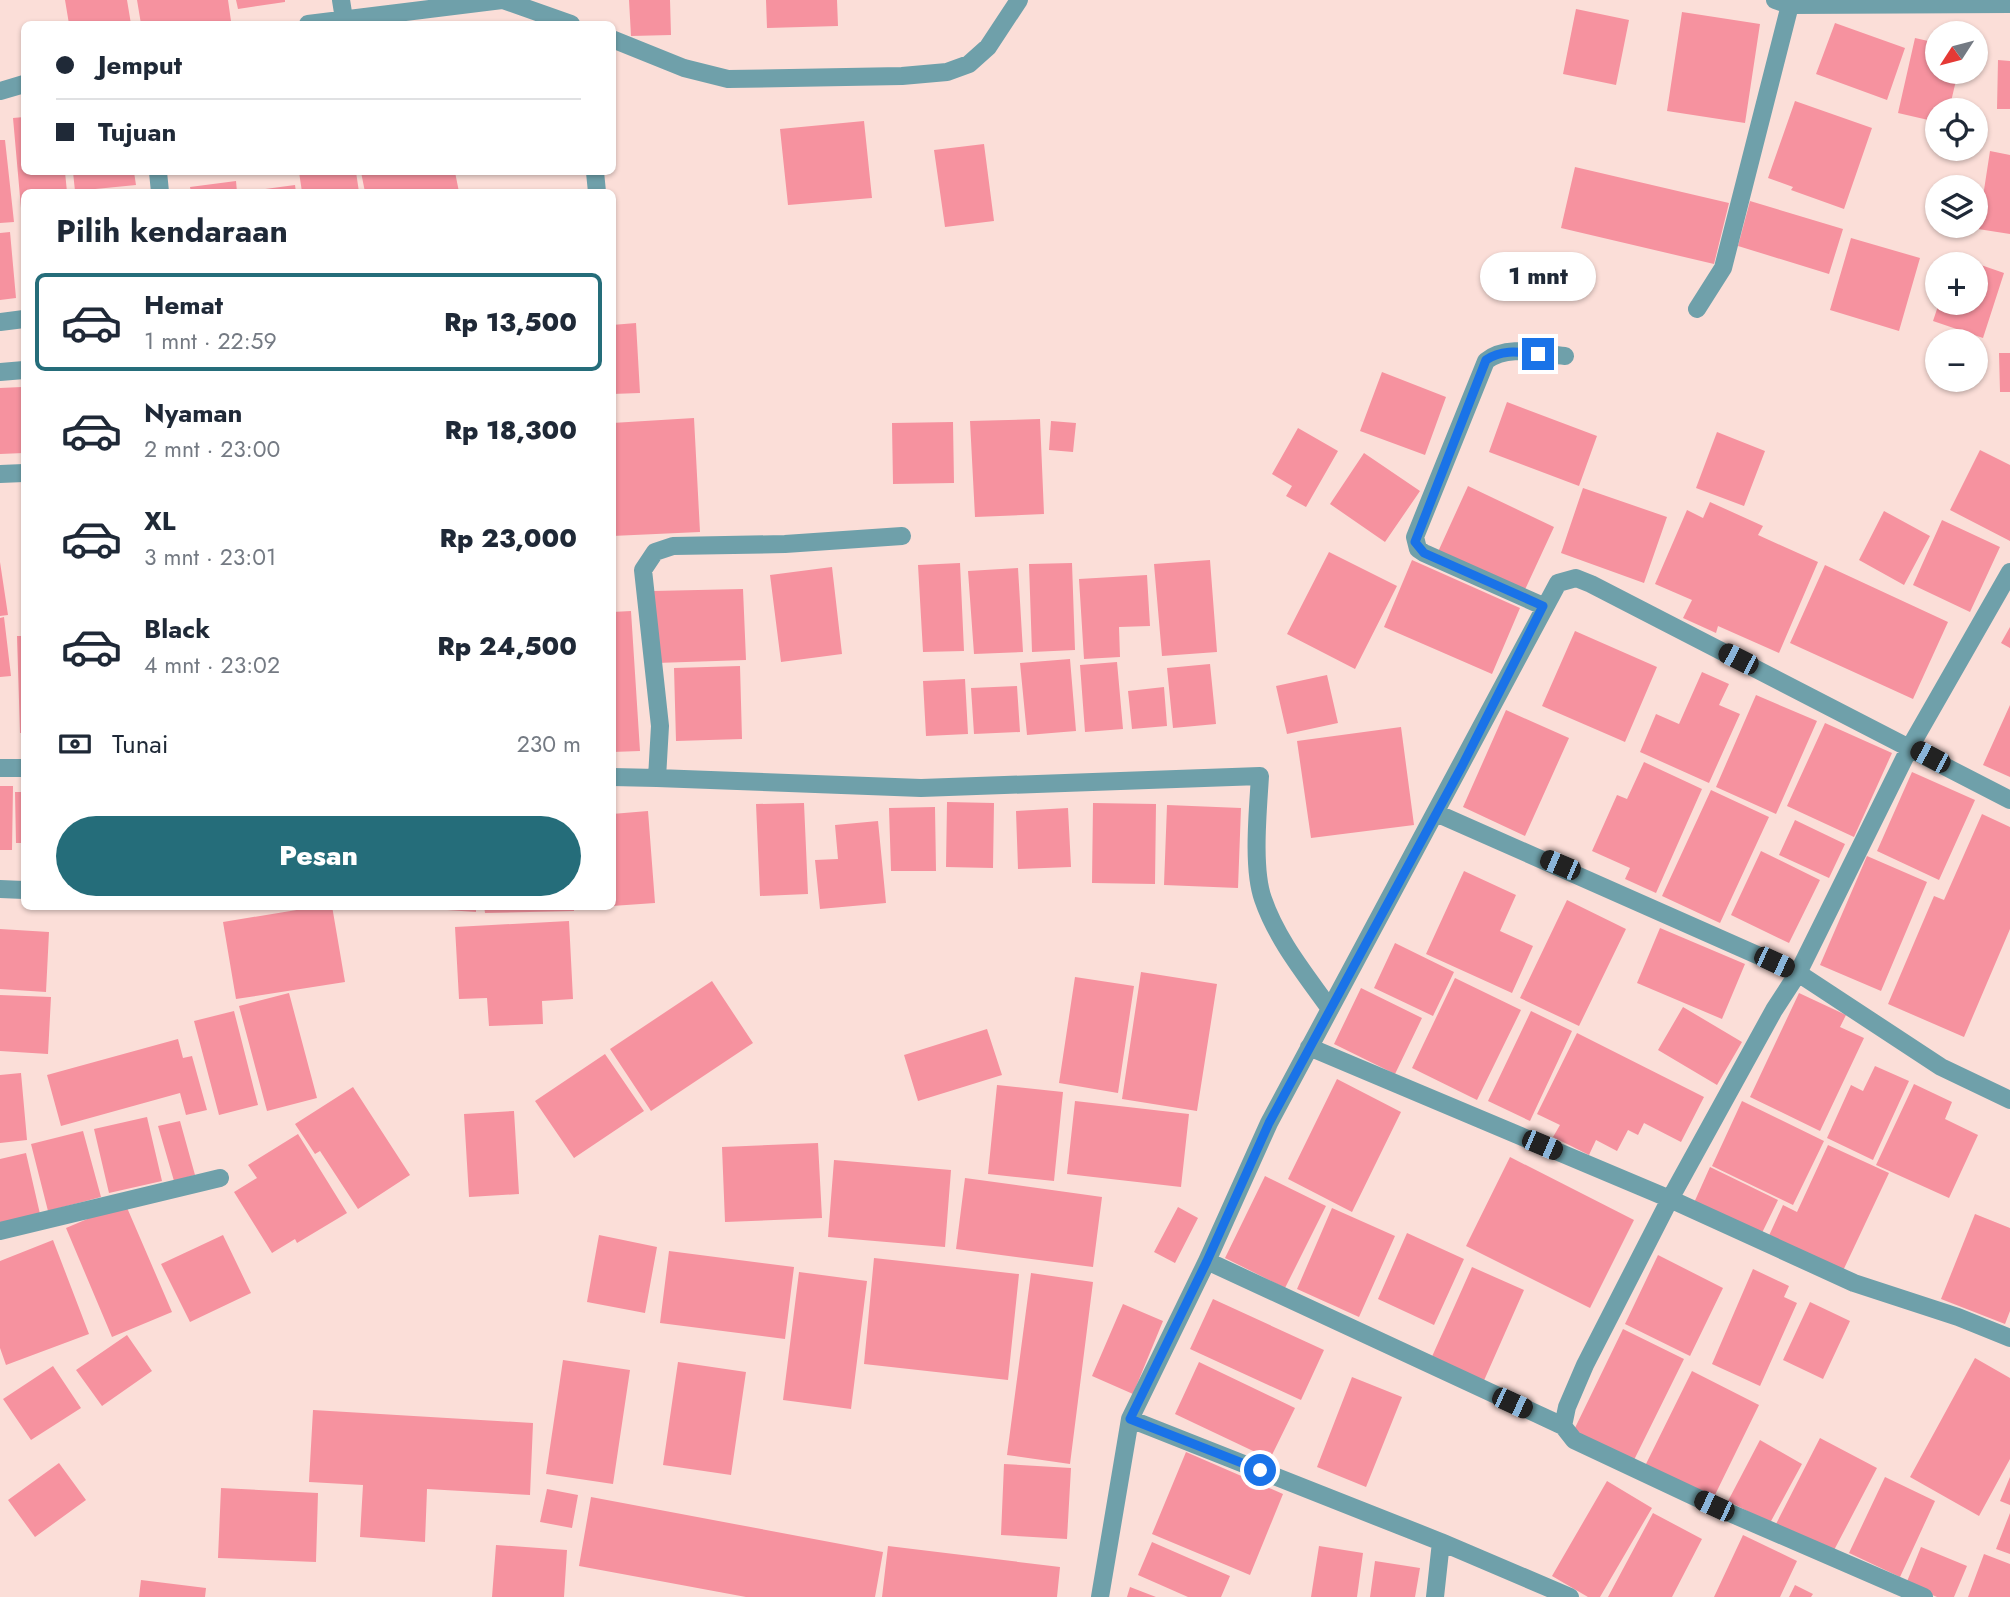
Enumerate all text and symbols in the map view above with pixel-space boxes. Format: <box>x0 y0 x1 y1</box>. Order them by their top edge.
north arrow <box>1925 21 1988 84</box>
map controls <box>1925 21 1988 392</box>
text: Jemput <box>98 46 182 84</box>
button: locate <box>1925 98 1988 161</box>
text: Tujuan <box>98 113 176 151</box>
button: layers <box>1925 175 1988 238</box>
text: Pilih kendaraan <box>56 208 288 254</box>
callout: 1 mnt <box>1480 252 1596 302</box>
button: + <box>1925 252 1988 315</box>
text: 1 mnt <box>1508 259 1568 293</box>
text: Hemat <box>144 286 223 324</box>
icon: car <box>60 291 123 354</box>
text: Rp 13,500 <box>444 303 577 341</box>
text: 1 mnt · 22:59 <box>144 324 277 358</box>
button: − <box>1925 329 1988 392</box>
route end <box>1522 338 1554 370</box>
text: Nyaman <box>144 394 243 432</box>
icon: car <box>60 399 123 462</box>
text: Rp 18,300 <box>444 411 577 449</box>
text: 2 mnt · 23:00 <box>144 432 280 466</box>
text: XL <box>144 502 176 540</box>
icon: car <box>60 507 123 570</box>
text: Rp 23,000 <box>440 519 577 557</box>
text: 3 mnt · 23:01 <box>144 540 276 574</box>
text: Black <box>144 610 210 648</box>
icon: car <box>60 615 123 678</box>
text: Rp 24,500 <box>437 627 577 665</box>
car <box>1715 640 1762 678</box>
text: 4 mnt · 23:02 <box>144 648 280 682</box>
icon: cash <box>56 725 94 763</box>
text: Tunai <box>112 725 169 763</box>
text: 230 m <box>517 727 581 761</box>
car <box>1907 738 1954 776</box>
button: Pesan <box>56 816 581 896</box>
car <box>1537 847 1584 883</box>
car <box>1751 944 1798 980</box>
car <box>1519 1127 1566 1163</box>
car <box>1489 1385 1536 1421</box>
route start <box>1244 1454 1276 1486</box>
car <box>1691 1488 1738 1524</box>

